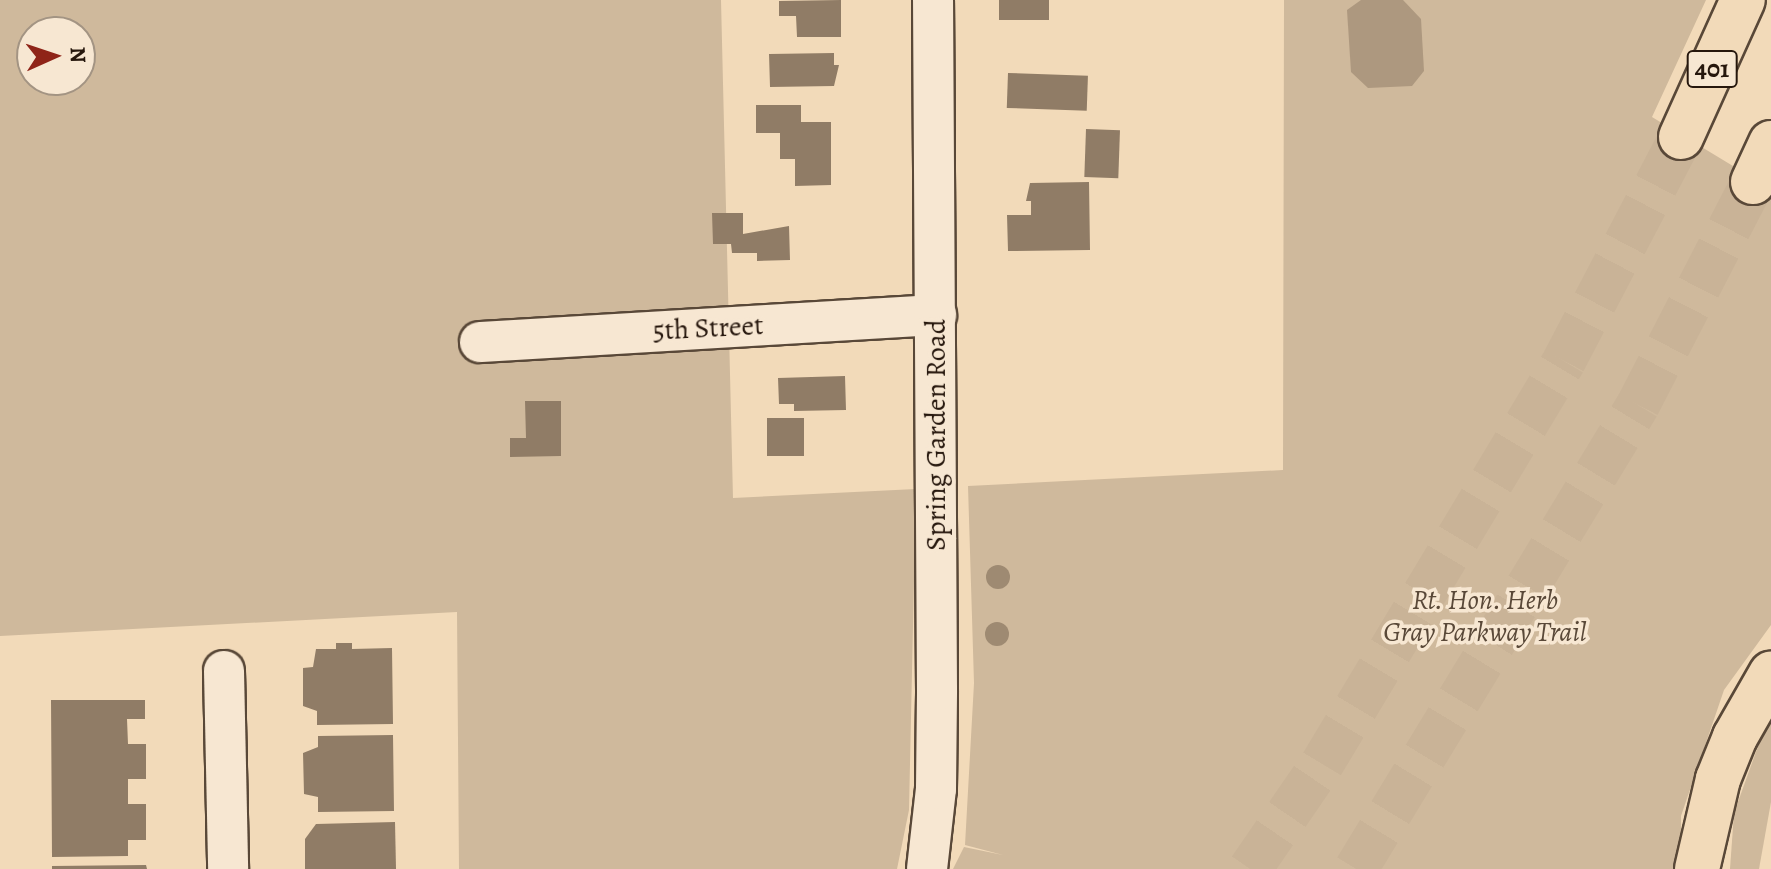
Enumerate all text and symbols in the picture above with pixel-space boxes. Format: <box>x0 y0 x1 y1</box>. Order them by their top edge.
north arrow <box>16 16 96 96</box>
text: N <box>63 46 93 64</box>
road number: 401 <box>1686 47 1738 91</box>
street label: 5th Street <box>652 308 764 348</box>
street label: Spring Garden Road <box>919 319 953 551</box>
park label: Rt. Hon. Herb Gray Parkway Trail <box>1383 583 1587 649</box>

